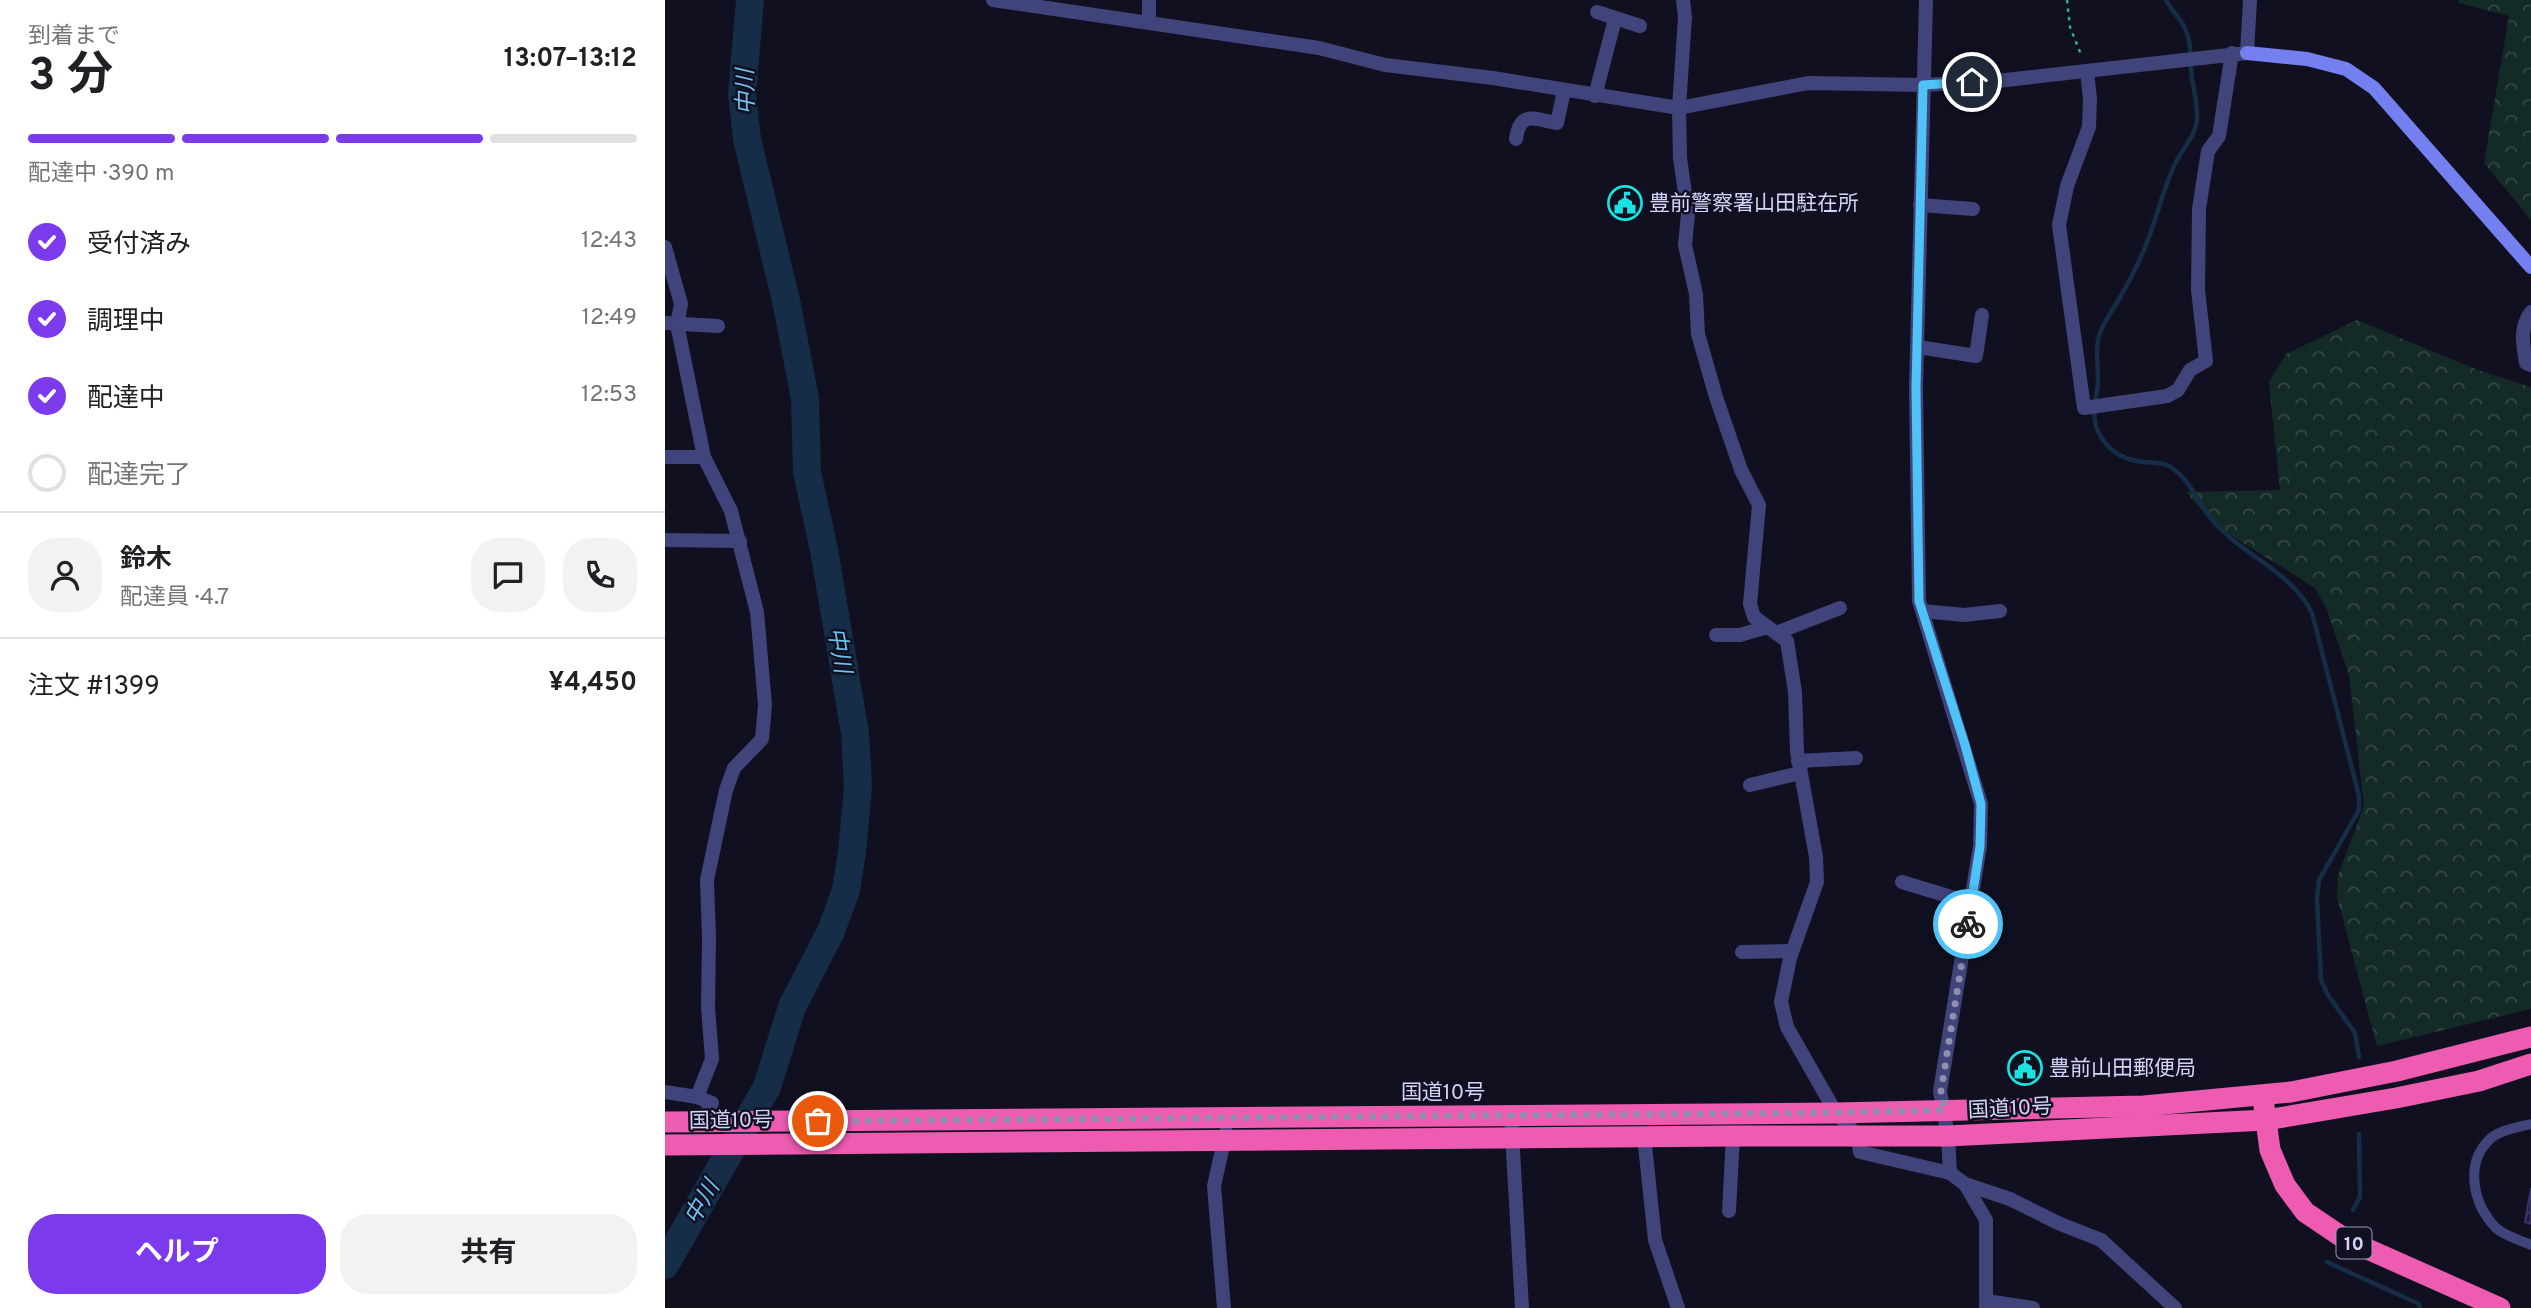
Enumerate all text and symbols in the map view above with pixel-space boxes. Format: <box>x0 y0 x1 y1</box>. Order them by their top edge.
text: 到着まで <box>28 23 120 52</box>
text: 13:07–13:12 <box>504 43 637 76</box>
text: 3 分 <box>28 48 113 107</box>
pin <box>1942 52 2002 112</box>
icon: home <box>1953 63 1991 101</box>
water label: 中川 <box>733 66 762 115</box>
text: 配達中 · 390 m <box>28 160 174 189</box>
public building icon: 豊前警察署山田駐在所 <box>1606 184 1644 222</box>
place label: 豊前警察署山田駐在所 <box>1649 191 1859 218</box>
icon: check <box>28 223 66 261</box>
text: 12:43 <box>581 227 637 256</box>
text: 受付済み <box>87 229 191 262</box>
icon: check <box>28 300 66 338</box>
text: 12:49 <box>582 304 637 333</box>
text: 調理中 <box>87 306 165 339</box>
icon: check <box>28 377 66 415</box>
text: 12:53 <box>581 381 637 410</box>
text: 配達中 <box>87 383 165 416</box>
text: 配達完了 <box>87 460 191 493</box>
button: person <box>28 538 102 612</box>
button: chat <box>471 538 545 612</box>
button: phone <box>563 538 637 612</box>
text: 鈴木 <box>120 544 172 577</box>
text: 配達員 · 4.7 <box>120 584 229 613</box>
water label: 中川 <box>819 625 856 679</box>
text: ¥4,450 <box>548 667 637 700</box>
text: 注文 #1399 <box>28 671 160 704</box>
courier <box>1933 889 2003 959</box>
icon: bike <box>1949 905 1987 943</box>
public building icon: 豊前山田郵便局 <box>2006 1049 2044 1087</box>
place label: 豊前山田郵便局 <box>2049 1056 2196 1083</box>
street label: 国道10号 <box>1401 1080 1485 1107</box>
pin <box>788 1091 848 1151</box>
street label: 国道10号 <box>1967 1094 2053 1125</box>
icon: bag <box>799 1102 837 1140</box>
street label: 国道10号 <box>689 1107 773 1136</box>
water label: 中川 <box>679 1173 729 1230</box>
button: ヘルプ <box>28 1214 326 1294</box>
button: 共有 <box>340 1214 637 1294</box>
road number: 10 <box>2337 1228 2371 1259</box>

